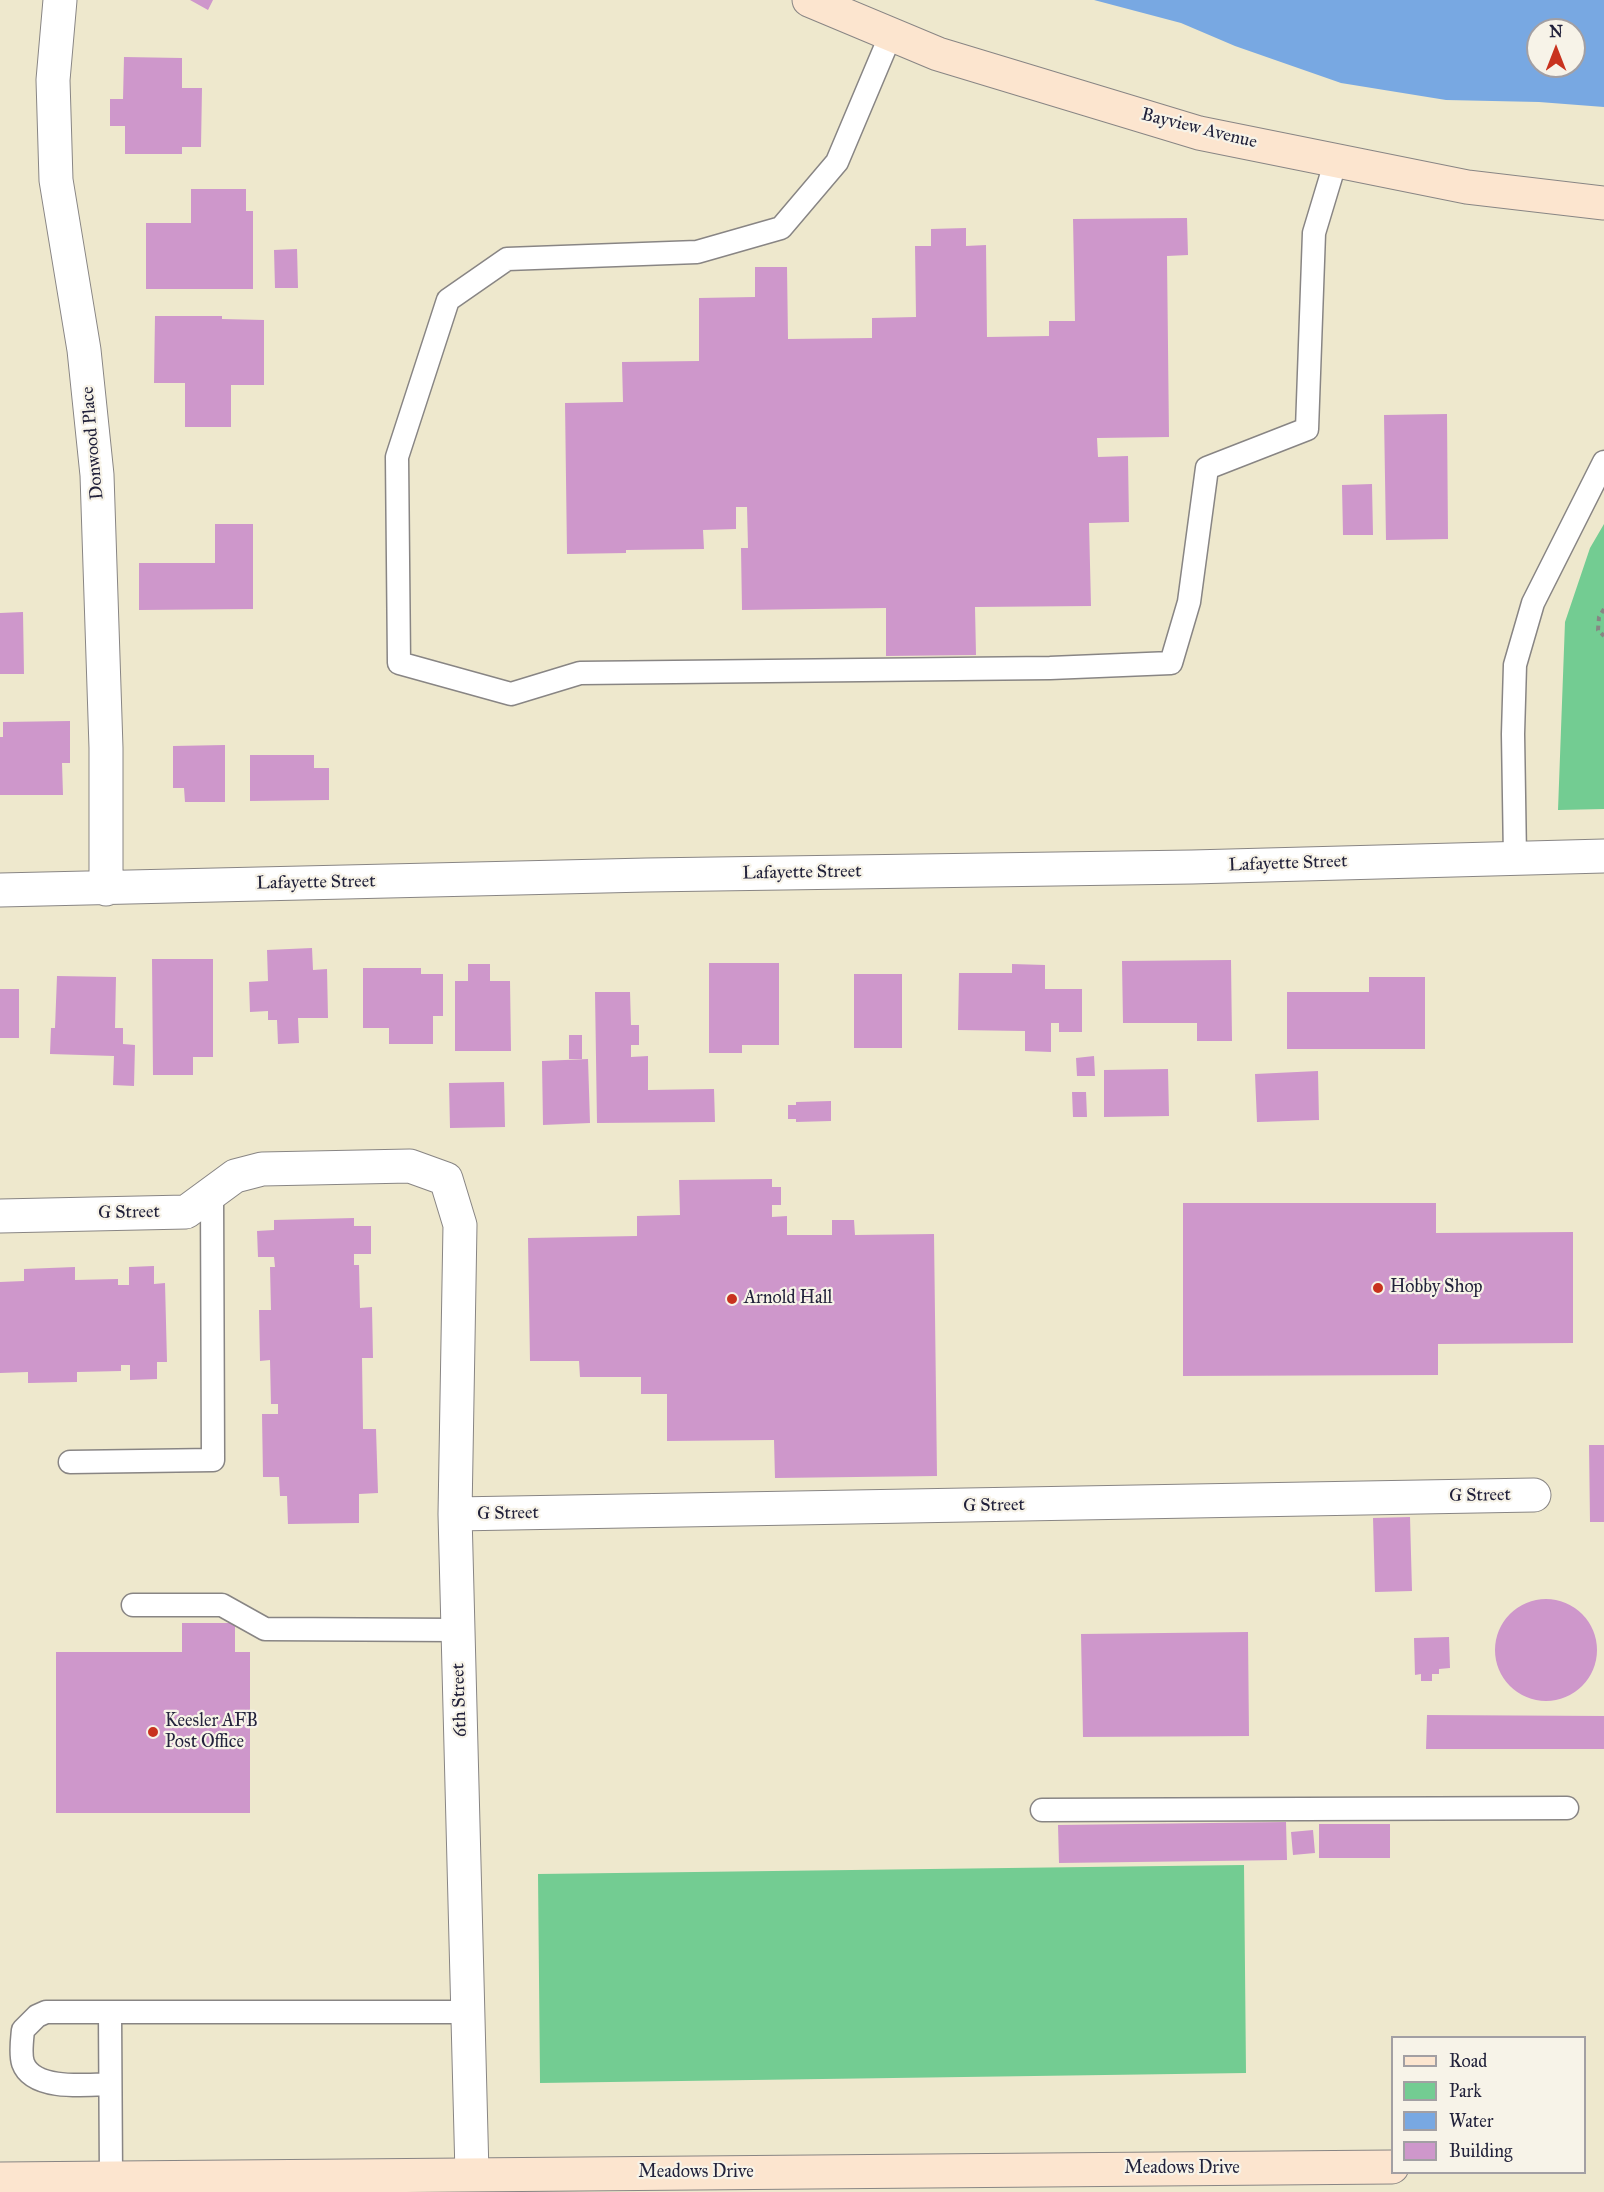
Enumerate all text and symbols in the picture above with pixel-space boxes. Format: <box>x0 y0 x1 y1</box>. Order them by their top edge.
north arrow <box>1526 18 1586 78</box>
text: N <box>1549 22 1563 41</box>
street label: Bayview Avenue <box>1139 104 1259 154</box>
street label: Donwood Place <box>77 385 109 501</box>
street label: Lafayette Street <box>1228 851 1348 877</box>
street label: Lafayette Street <box>742 861 862 885</box>
street label: Lafayette Street <box>256 871 376 895</box>
street label: G Street <box>98 1202 160 1224</box>
place label: Hobby Shop <box>1390 1277 1483 1299</box>
marker: Hobby Shop <box>1371 1281 1385 1295</box>
place label: Arnold Hall <box>744 1288 832 1310</box>
marker: Arnold Hall <box>725 1292 739 1306</box>
street label: G Street <box>1449 1485 1511 1507</box>
street label: G Street <box>963 1495 1025 1517</box>
street label: G Street <box>477 1503 539 1525</box>
street label: 6th Street <box>448 1663 472 1737</box>
place label: Keesler AFB Post Office <box>165 1711 258 1754</box>
marker: Keesler AFB Post Office <box>146 1725 160 1739</box>
legend <box>1391 2036 1586 2174</box>
text: Road <box>1449 2050 1487 2072</box>
text: Park <box>1449 2080 1482 2102</box>
text: Water <box>1449 2110 1493 2132</box>
text: Building <box>1449 2140 1512 2162</box>
street label: Meadows Drive <box>1124 2158 1240 2180</box>
street label: Meadows Drive <box>638 2162 754 2184</box>

